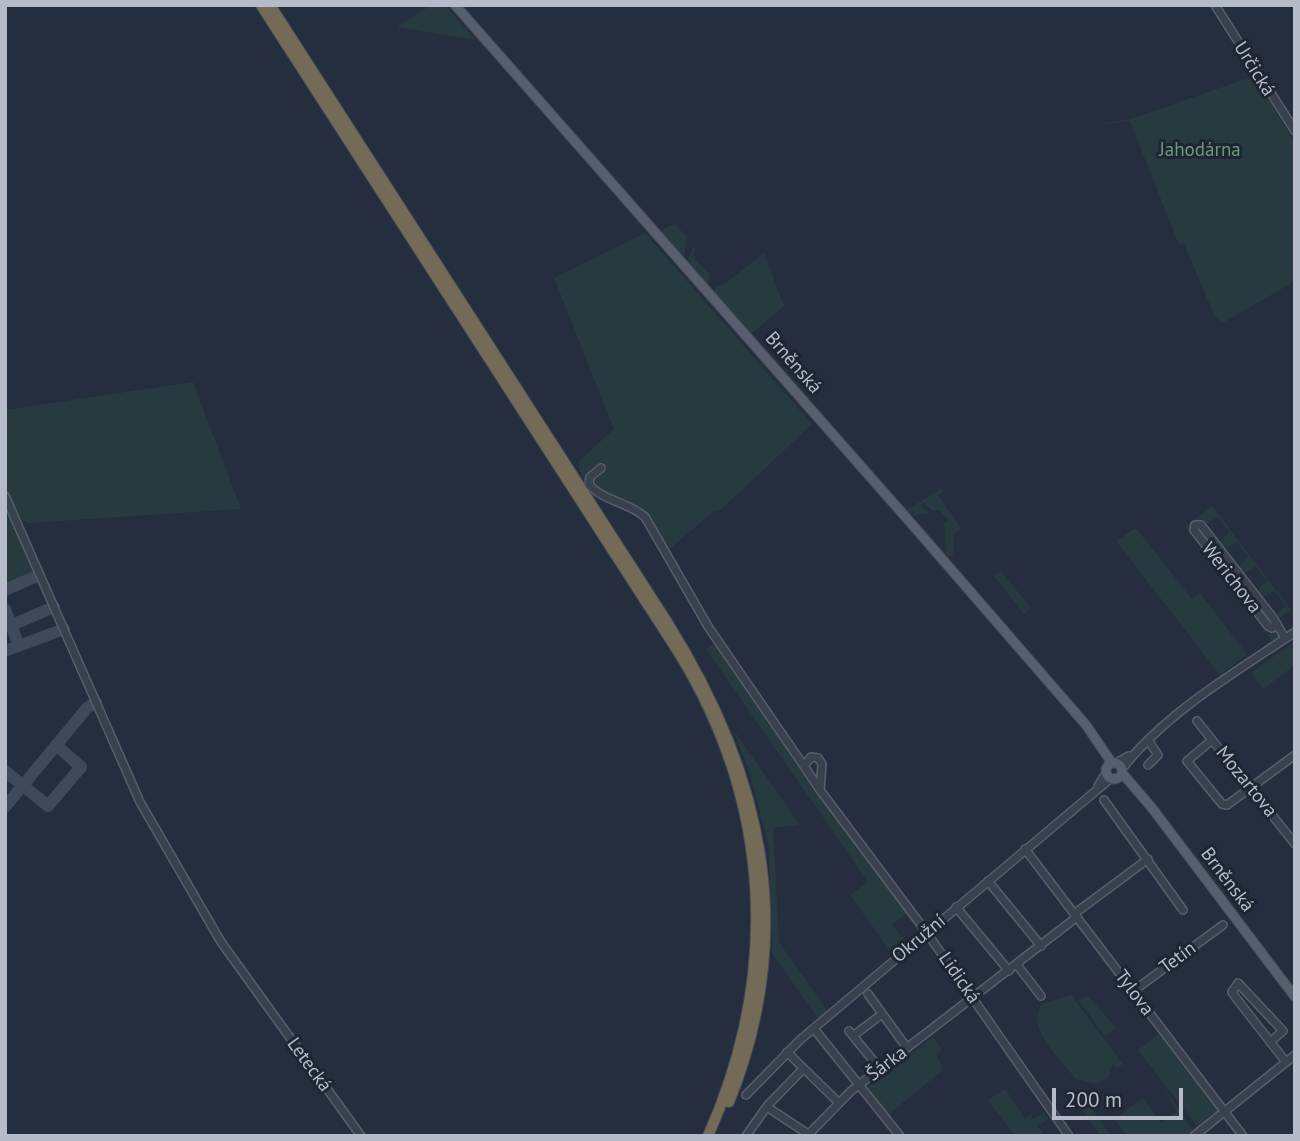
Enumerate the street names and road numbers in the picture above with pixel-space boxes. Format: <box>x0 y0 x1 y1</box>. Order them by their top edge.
street label: Určická <box>1229 38 1279 100</box>
street label: Brněnská <box>760 327 826 399</box>
street label: Werichova <box>1196 538 1266 618</box>
street label: Mozartova <box>1211 742 1281 822</box>
street label: Brněnská <box>1195 843 1259 917</box>
street label: Okružní <box>888 910 950 968</box>
street label: Tetín <box>1155 937 1201 979</box>
street label: Lidická <box>933 948 985 1008</box>
street label: Tylova <box>1110 966 1158 1020</box>
street label: Letecká <box>282 1034 336 1096</box>
street label: Šárka <box>862 1042 912 1086</box>

